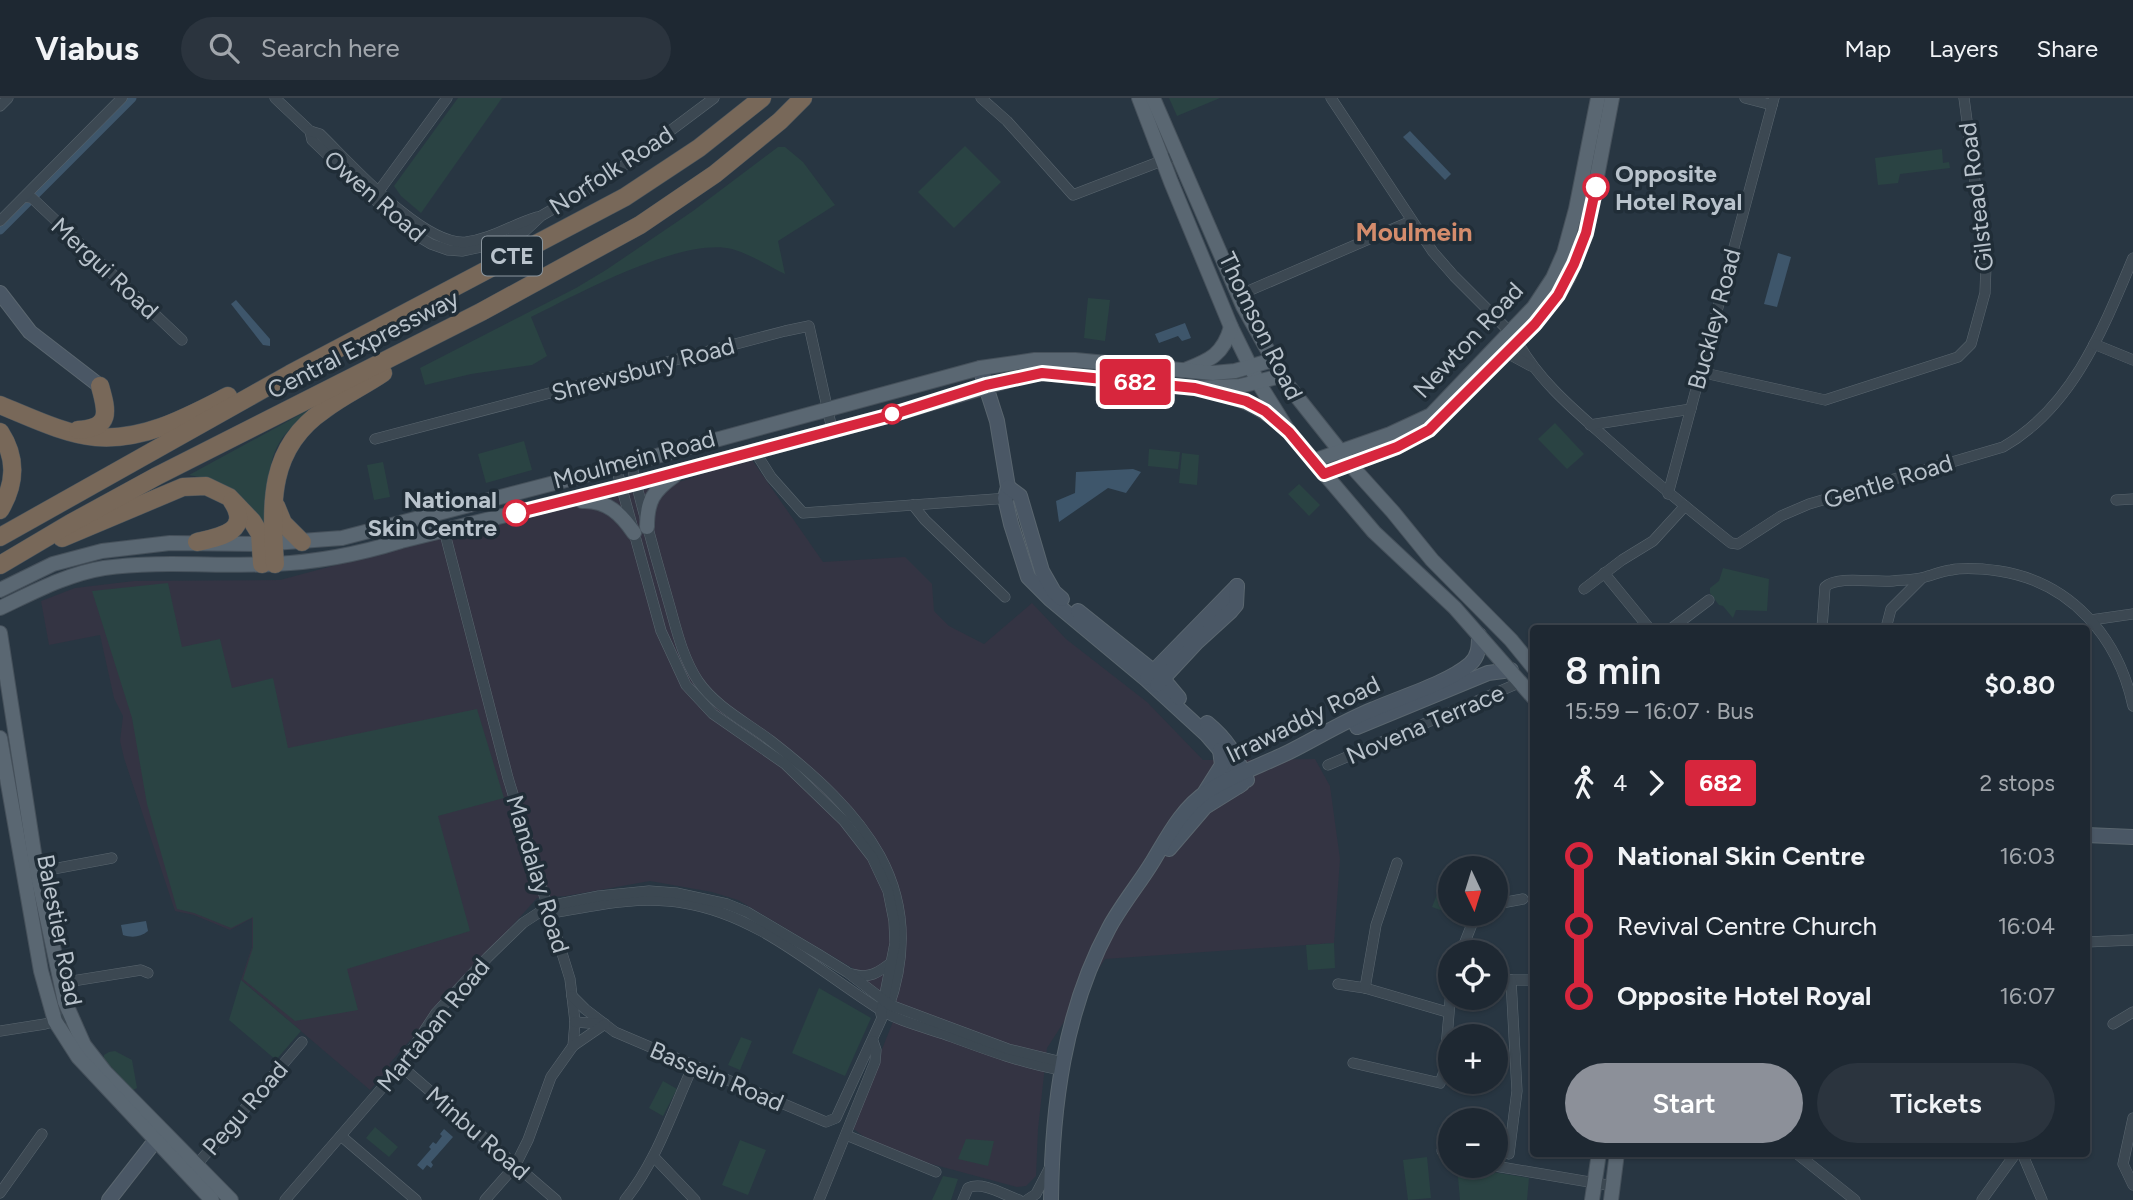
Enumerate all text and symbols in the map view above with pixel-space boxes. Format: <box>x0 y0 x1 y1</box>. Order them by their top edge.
search box <box>181 17 671 80</box>
text: Viabus <box>35 29 139 68</box>
icon: search <box>205 29 243 67</box>
text: Search here <box>261 32 400 64</box>
text: Map <box>1844 34 1891 63</box>
text: Layers <box>1929 34 1998 63</box>
text: Share <box>2036 34 2098 63</box>
street label: Norfolk Road <box>544 119 678 221</box>
street label: Gilstead Road <box>1952 121 2000 273</box>
street label: Owen Road <box>318 144 432 248</box>
place label: Opposite Hotel Royal <box>1615 159 1742 216</box>
marker: Opposite Hotel Royal <box>1583 174 1609 200</box>
street label: Mergui Road <box>45 211 165 325</box>
district label: Moulmein <box>1355 216 1473 248</box>
road number: CTE <box>482 237 542 276</box>
street label: Buckley Road <box>1681 245 1747 393</box>
street label: Thomson Road <box>1213 247 1309 405</box>
street label: Newton Road <box>1407 276 1529 404</box>
street label: Central Expressway <box>262 283 464 405</box>
street label: Shrewsbury Road <box>548 331 738 407</box>
line badge: 682 <box>1095 359 1175 405</box>
text: 682 <box>1114 367 1156 396</box>
unlabelled marker <box>882 404 902 424</box>
street label: Moulmein Road <box>550 423 718 495</box>
street label: Gentle Road <box>1820 448 1956 514</box>
place label: National Skin Centre <box>368 485 497 542</box>
marker: National Skin Centre <box>503 500 529 526</box>
text: 8 min <box>1565 648 1661 694</box>
street label: Irrawaddy Road <box>1221 669 1385 769</box>
text: $0.80 <box>1985 669 2055 701</box>
street label: Novena Terrace <box>1342 678 1508 770</box>
text: 15:59 – 16:07 · Bus <box>1565 697 1754 725</box>
icon: walk <box>1565 764 1603 802</box>
icon: forward <box>1637 764 1675 802</box>
text: 682 <box>1699 768 1742 797</box>
text: 4 <box>1613 769 1627 797</box>
text: 2 stops <box>1979 769 2055 797</box>
street label: Mandalay Road <box>500 792 576 956</box>
text: National Skin Centre <box>1617 840 1865 872</box>
text: 16:03 <box>1999 842 2055 870</box>
street label: Balestier Road <box>31 852 89 1008</box>
north arrow <box>1438 856 1508 926</box>
map controls <box>1438 856 1508 1178</box>
text: Revival Centre Church <box>1617 910 1877 942</box>
text: 16:04 <box>1998 912 2055 940</box>
button: locate <box>1438 940 1508 1010</box>
street label: Martaban Road <box>371 953 495 1097</box>
text: Opposite Hotel Royal <box>1617 980 1872 1012</box>
text: 16:07 <box>2000 982 2055 1010</box>
button: + <box>1438 1024 1508 1094</box>
street label: Bassein Road <box>646 1035 788 1117</box>
street label: Pegu Road <box>196 1055 294 1161</box>
button: Start <box>1565 1063 1803 1143</box>
button: Tickets <box>1817 1063 2055 1143</box>
street label: Minbu Road <box>420 1080 536 1186</box>
button: − <box>1438 1108 1508 1178</box>

